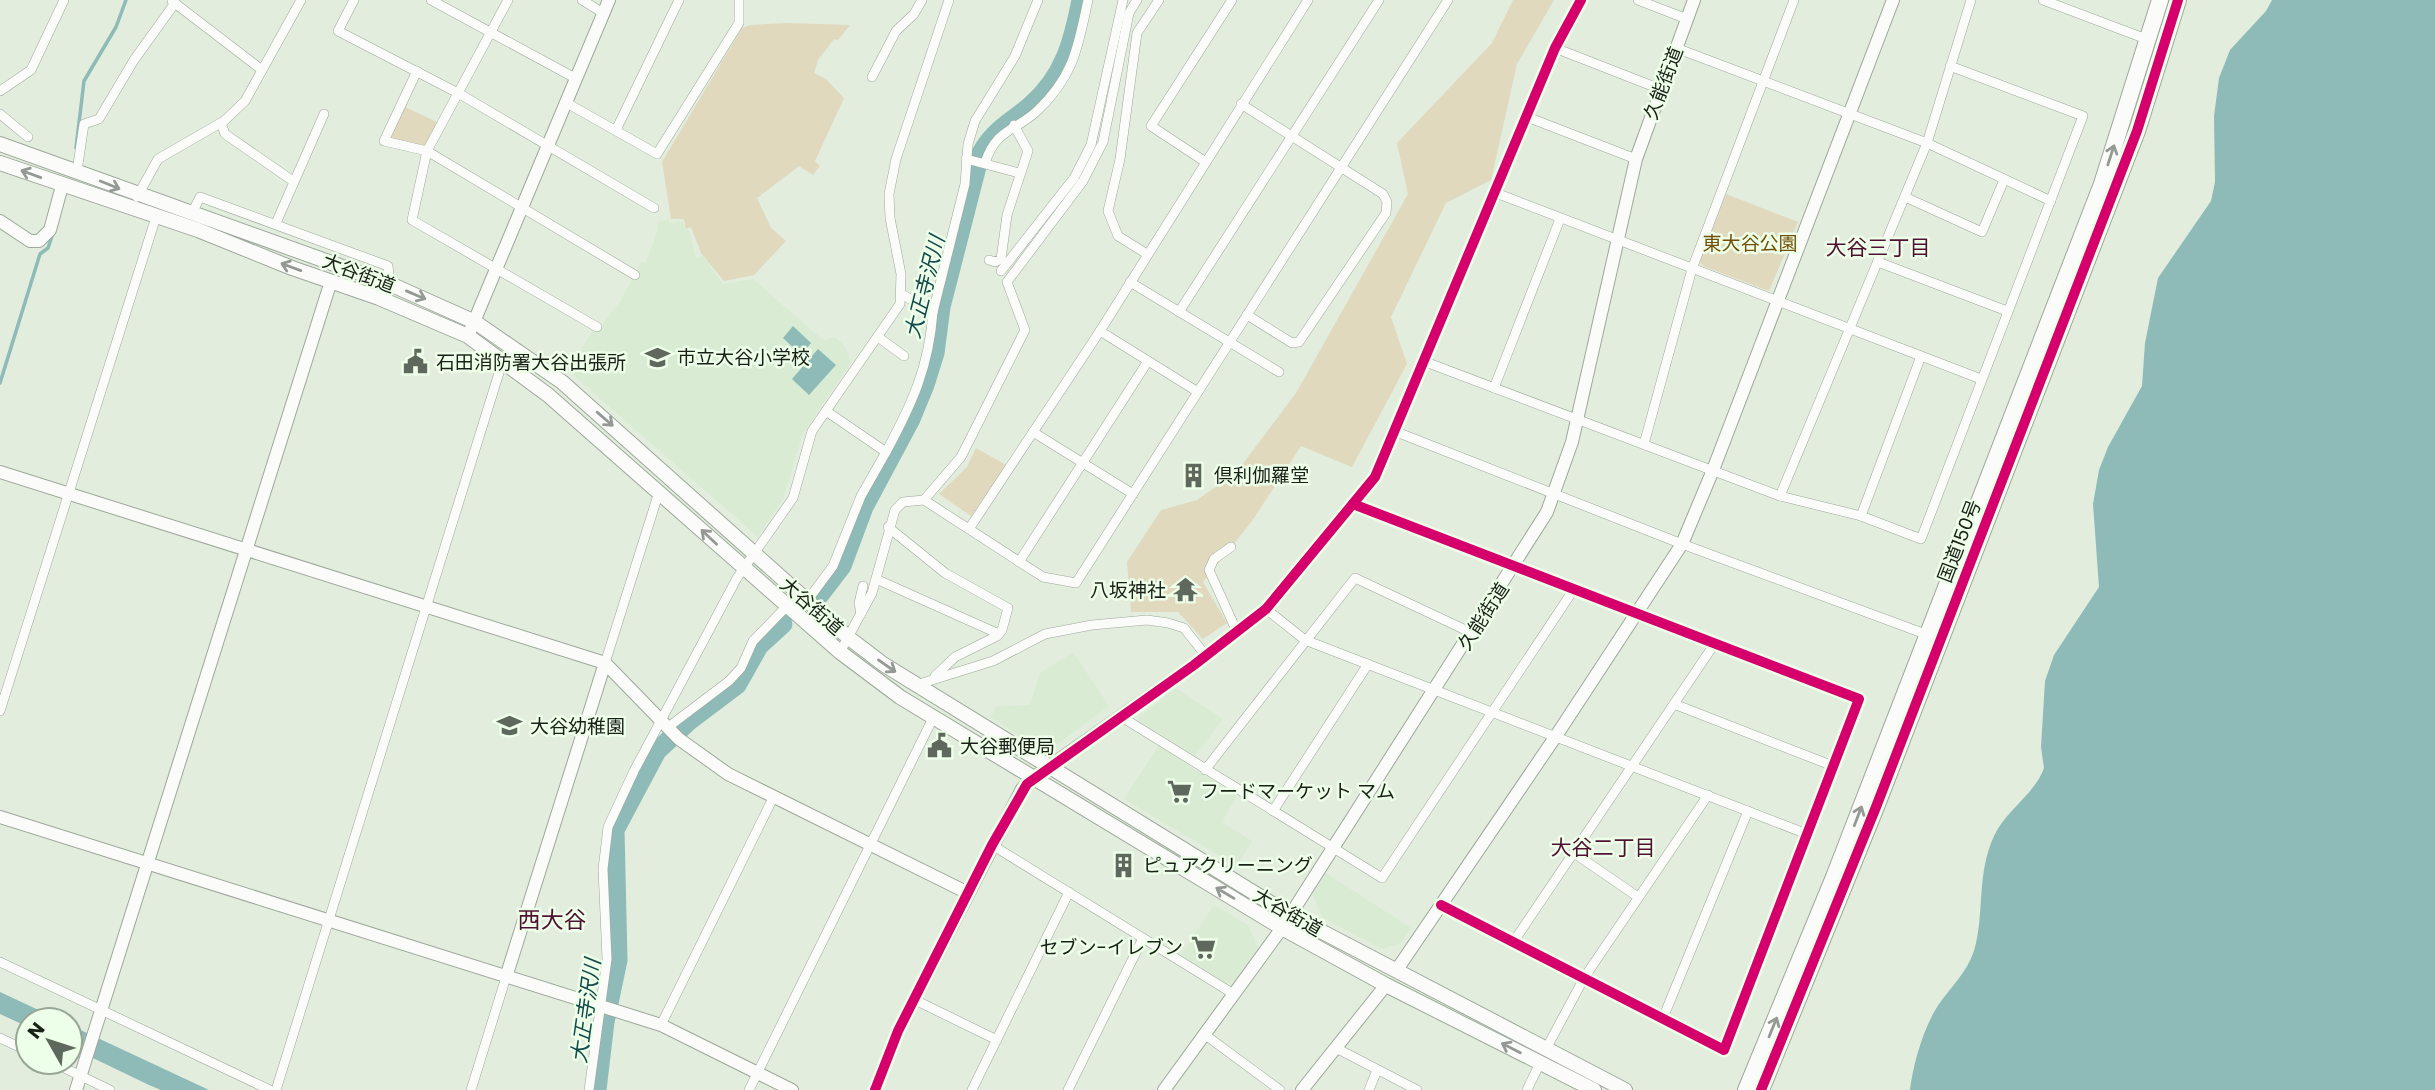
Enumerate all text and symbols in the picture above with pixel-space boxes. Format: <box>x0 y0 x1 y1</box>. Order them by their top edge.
street label: 久能街道 <box>1637 43 1690 124</box>
one-way arrow <box>2106 144 2119 166</box>
one-way arrow <box>20 167 42 179</box>
one-way arrow <box>99 179 120 192</box>
water label: 大正寺沢川 <box>898 230 952 341</box>
park label: 東大谷公園 <box>1702 230 1798 257</box>
district label: 大谷三丁目 <box>1826 233 1931 262</box>
street label: 大谷街道 <box>318 247 399 300</box>
one-way arrow <box>280 260 302 273</box>
one-way arrow <box>405 289 426 302</box>
school or university icon: 市立大谷小学校 <box>643 343 671 371</box>
place label: 市立大谷小学校 <box>677 344 810 371</box>
public building icon: 石田消防署大谷出張所 <box>402 348 430 376</box>
place label: 石田消防署大谷出張所 <box>436 349 626 376</box>
one-way arrow <box>596 411 614 427</box>
building icon: 倶利伽羅堂 <box>1180 461 1208 489</box>
place label: 倶利伽羅堂 <box>1214 462 1309 489</box>
street label: 国道150号 <box>1931 496 1988 587</box>
one-way arrow <box>701 528 718 545</box>
street label: 大谷街道 <box>774 571 849 642</box>
temple icon: 八坂神社 <box>1172 576 1200 604</box>
place label: 八坂神社 <box>1090 577 1166 604</box>
street label: 久能街道 <box>1451 577 1515 656</box>
one-way arrow <box>876 659 896 673</box>
school or university icon: 大谷幼稚園 <box>496 712 524 740</box>
place label: 大谷幼稚園 <box>530 713 625 740</box>
public building icon: 大谷郵便局 <box>926 732 954 760</box>
place label: 大谷郵便局 <box>960 733 1055 760</box>
supermarket icon: フードマーケット マム <box>1166 777 1194 805</box>
place label: フードマーケット マム <box>1200 778 1395 805</box>
one-way arrow <box>1852 806 1865 828</box>
district label: 大谷二丁目 <box>1551 833 1656 862</box>
building icon: ピュアクリーニング <box>1109 851 1137 879</box>
place label: ピュアクリーニング <box>1143 852 1313 879</box>
street label: 大谷街道 <box>1248 882 1327 943</box>
one-way arrow <box>1215 886 1235 900</box>
district label: 西大谷 <box>518 904 587 936</box>
supermarket icon: セブン-イレブン <box>1189 933 1217 961</box>
place label: セブン-イレブン <box>1040 934 1183 961</box>
water label: 大正寺沢川 <box>564 955 607 1065</box>
north arrow <box>14 1006 84 1076</box>
text: N <box>21 1017 51 1045</box>
one-way arrow <box>1767 1017 1780 1039</box>
one-way arrow <box>1501 1040 1522 1054</box>

